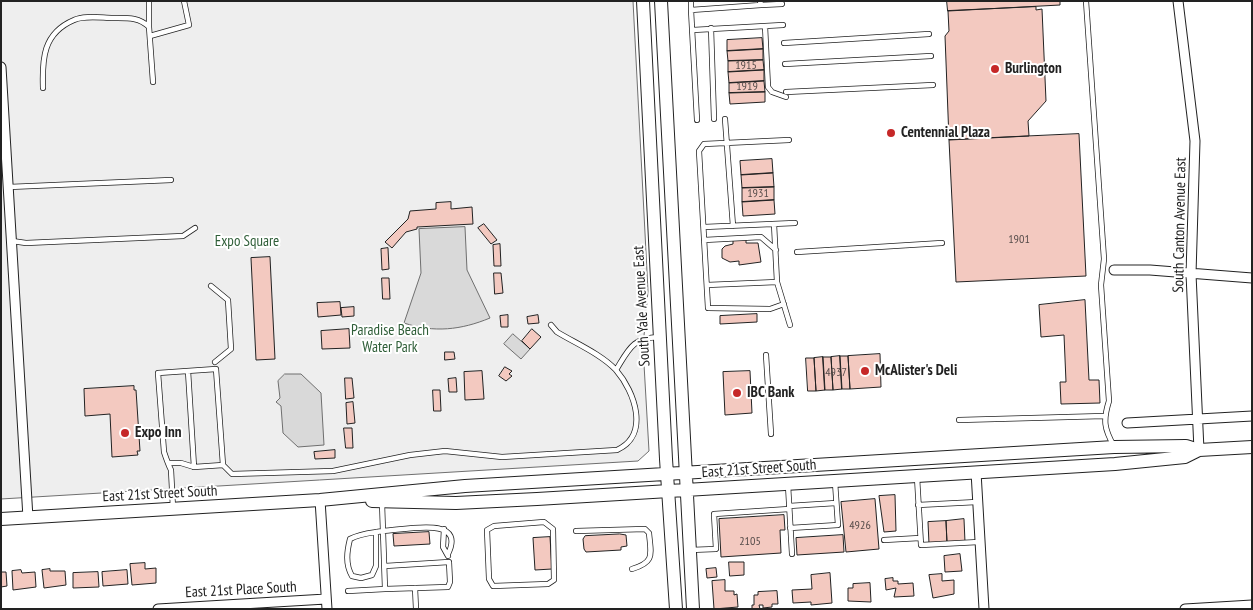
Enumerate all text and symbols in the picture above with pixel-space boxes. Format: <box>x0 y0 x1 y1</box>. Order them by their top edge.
house number: 1915 <box>735 59 757 73</box>
place label: Burlington <box>1005 60 1062 78</box>
marker: Burlington <box>989 63 1001 75</box>
house number: 1919 <box>736 80 758 94</box>
place label: Centennial Plaza <box>901 124 990 142</box>
marker: Centennial Plaza <box>885 127 897 139</box>
street label: South Canton Avenue East <box>1170 157 1190 293</box>
house number: 1931 <box>747 187 769 201</box>
park label: Expo Square <box>215 233 279 251</box>
house number: 1901 <box>1008 233 1030 247</box>
street label: South Yale Avenue East <box>630 245 654 367</box>
park label: Paradise Beach Water Park <box>351 322 429 357</box>
place label: McAlister's Deli <box>875 362 957 380</box>
marker: McAlister's Deli <box>859 365 871 377</box>
house number: 4937 <box>825 366 847 380</box>
place label: IBC Bank <box>747 384 794 402</box>
marker: IBC Bank <box>731 387 743 399</box>
place label: Expo Inn <box>135 424 182 442</box>
marker: Expo Inn <box>119 427 131 439</box>
street label: East 21st Street South <box>701 456 817 482</box>
street label: East 21st Street South <box>102 482 218 506</box>
house number: 4926 <box>849 519 871 533</box>
house number: 2105 <box>739 535 761 549</box>
street label: East 21st Place South <box>185 578 297 602</box>

